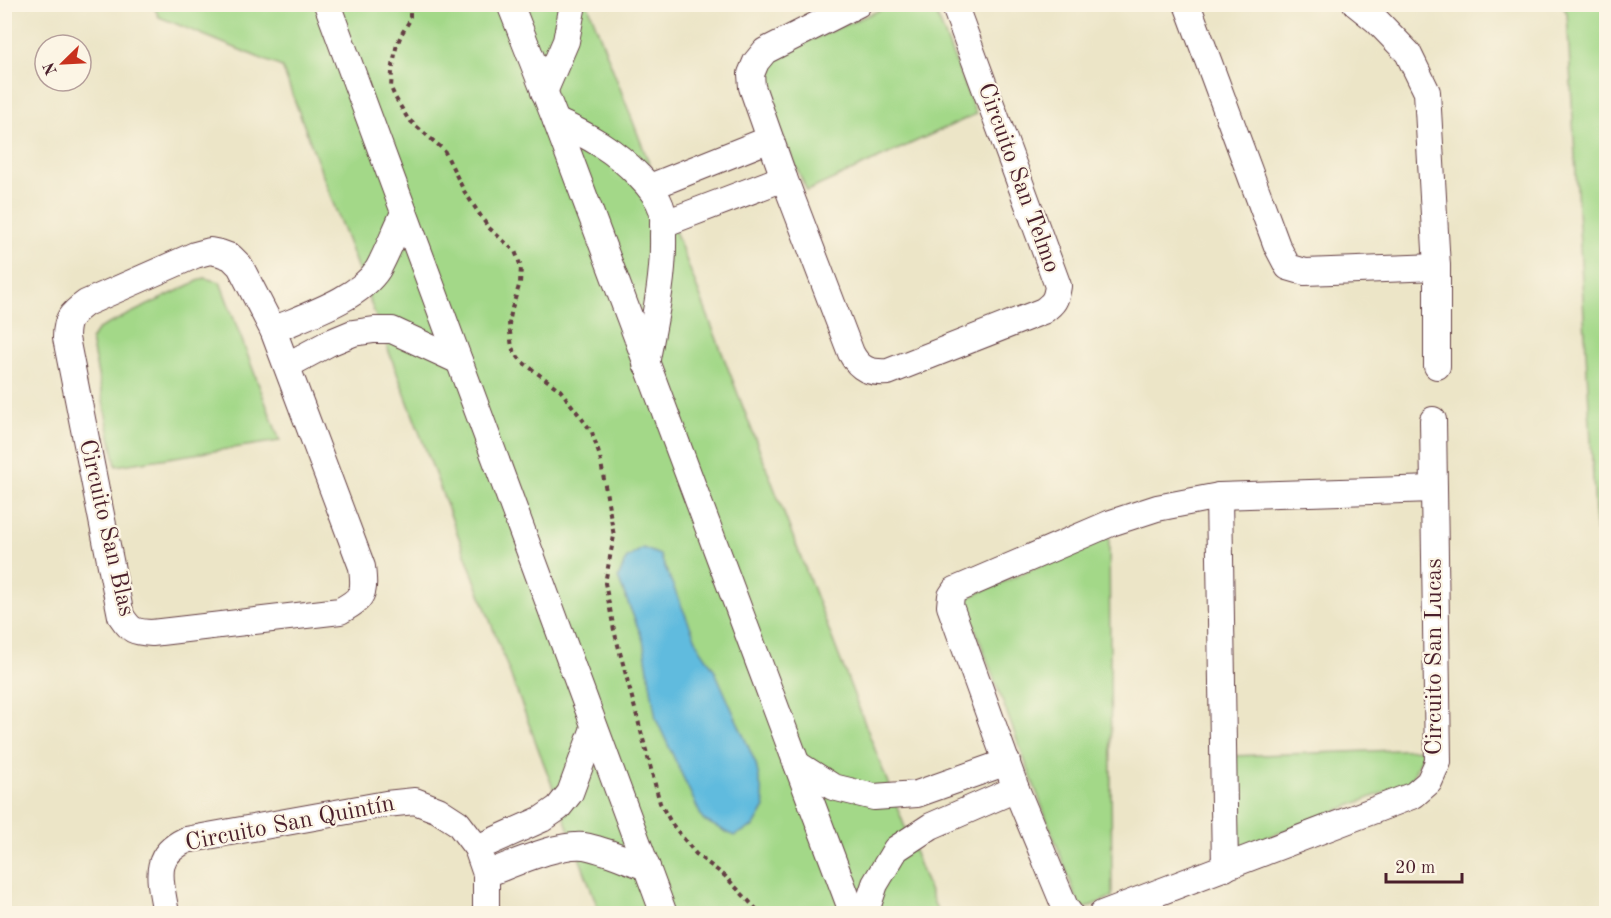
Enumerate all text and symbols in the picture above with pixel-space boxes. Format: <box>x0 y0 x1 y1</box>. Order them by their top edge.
north arrow <box>33 33 93 93</box>
text: N <box>41 59 61 77</box>
street label: Circuito San Telmo <box>973 80 1063 276</box>
street label: Circuito San Blas <box>74 437 138 619</box>
street label: Circuito San Lucas <box>1423 558 1447 756</box>
street label: Circuito San Quintín <box>183 792 397 856</box>
scale bar <box>1386 846 1462 884</box>
text: 20 m <box>1395 859 1435 877</box>

